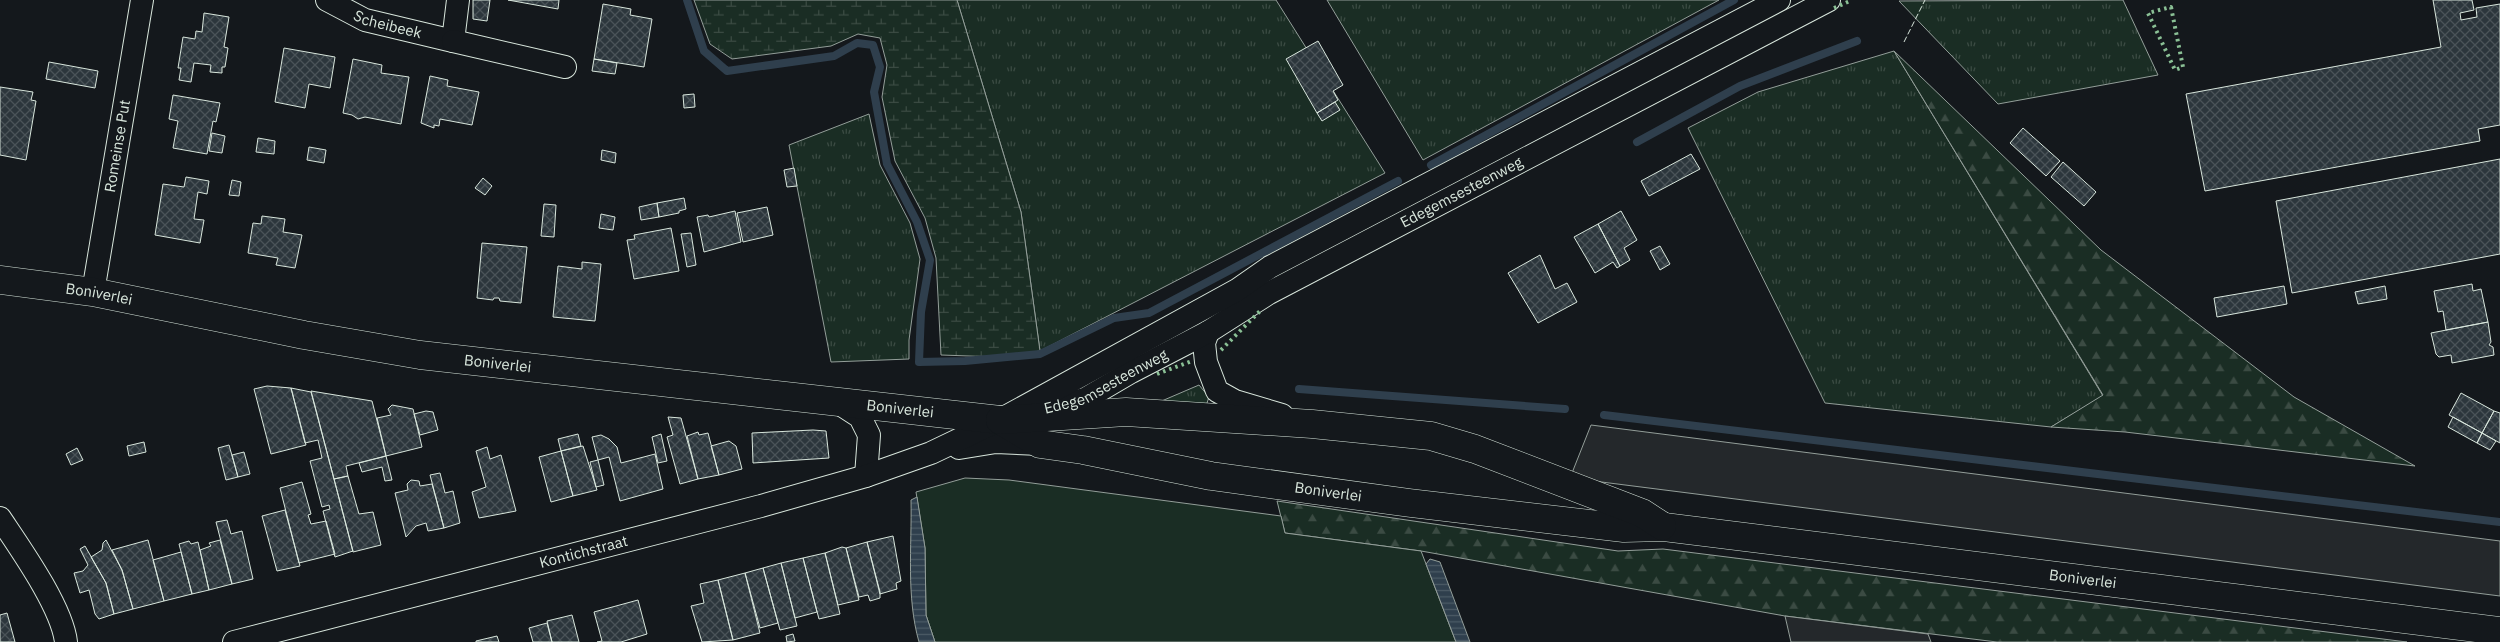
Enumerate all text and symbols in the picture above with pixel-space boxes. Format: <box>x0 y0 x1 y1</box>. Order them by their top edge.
street label: Scheibeek <box>350 6 424 42</box>
street label: Romeinse Put <box>100 98 134 194</box>
street label: Edegemsesteenweg <box>1397 152 1526 232</box>
street label: Boniverlei <box>64 279 134 309</box>
street label: Edegemsesteenweg <box>1042 345 1171 418</box>
street label: Boniverlei <box>463 350 532 376</box>
street label: Boniverlei <box>866 395 935 422</box>
street label: Boniverlei <box>1294 477 1363 505</box>
street label: Kontichstraat <box>537 531 630 572</box>
street label: Boniverlei <box>2048 565 2118 592</box>

